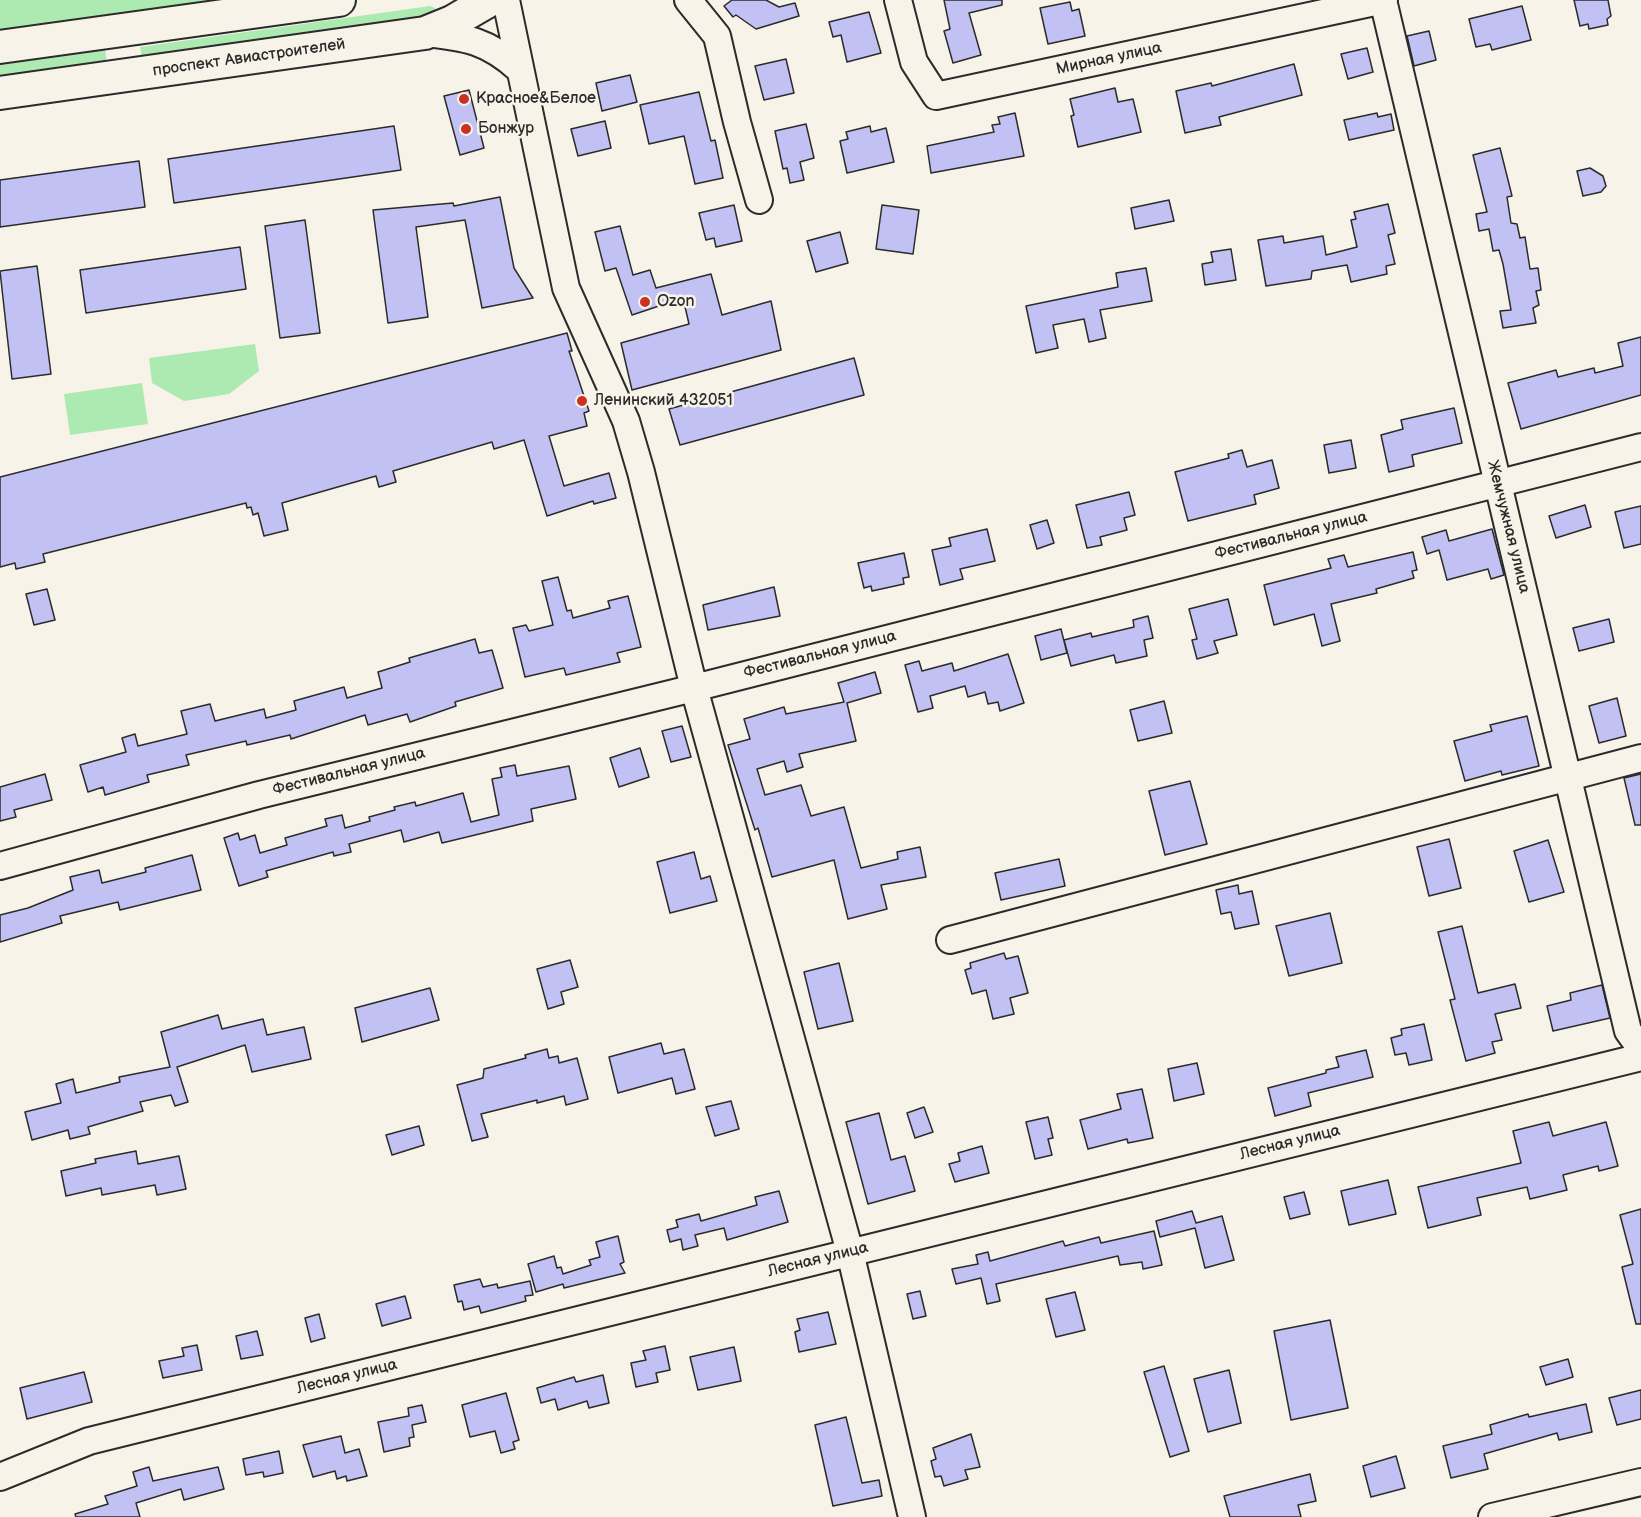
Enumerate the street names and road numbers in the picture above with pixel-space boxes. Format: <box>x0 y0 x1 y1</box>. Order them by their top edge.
street label: проспект Авиастроителей <box>151 35 347 81</box>
street label: Мирная улица <box>1055 38 1163 80</box>
street label: Жемчужная улица <box>1482 459 1534 595</box>
street label: Фестивальная улица <box>1213 508 1369 564</box>
street label: Фестивальная улица <box>742 627 898 683</box>
street label: Фестивальная улица <box>271 744 427 800</box>
street label: Лесная улица <box>1238 1121 1342 1165</box>
street label: Лесная улица <box>766 1238 870 1282</box>
street label: Лесная улица <box>295 1355 399 1399</box>

